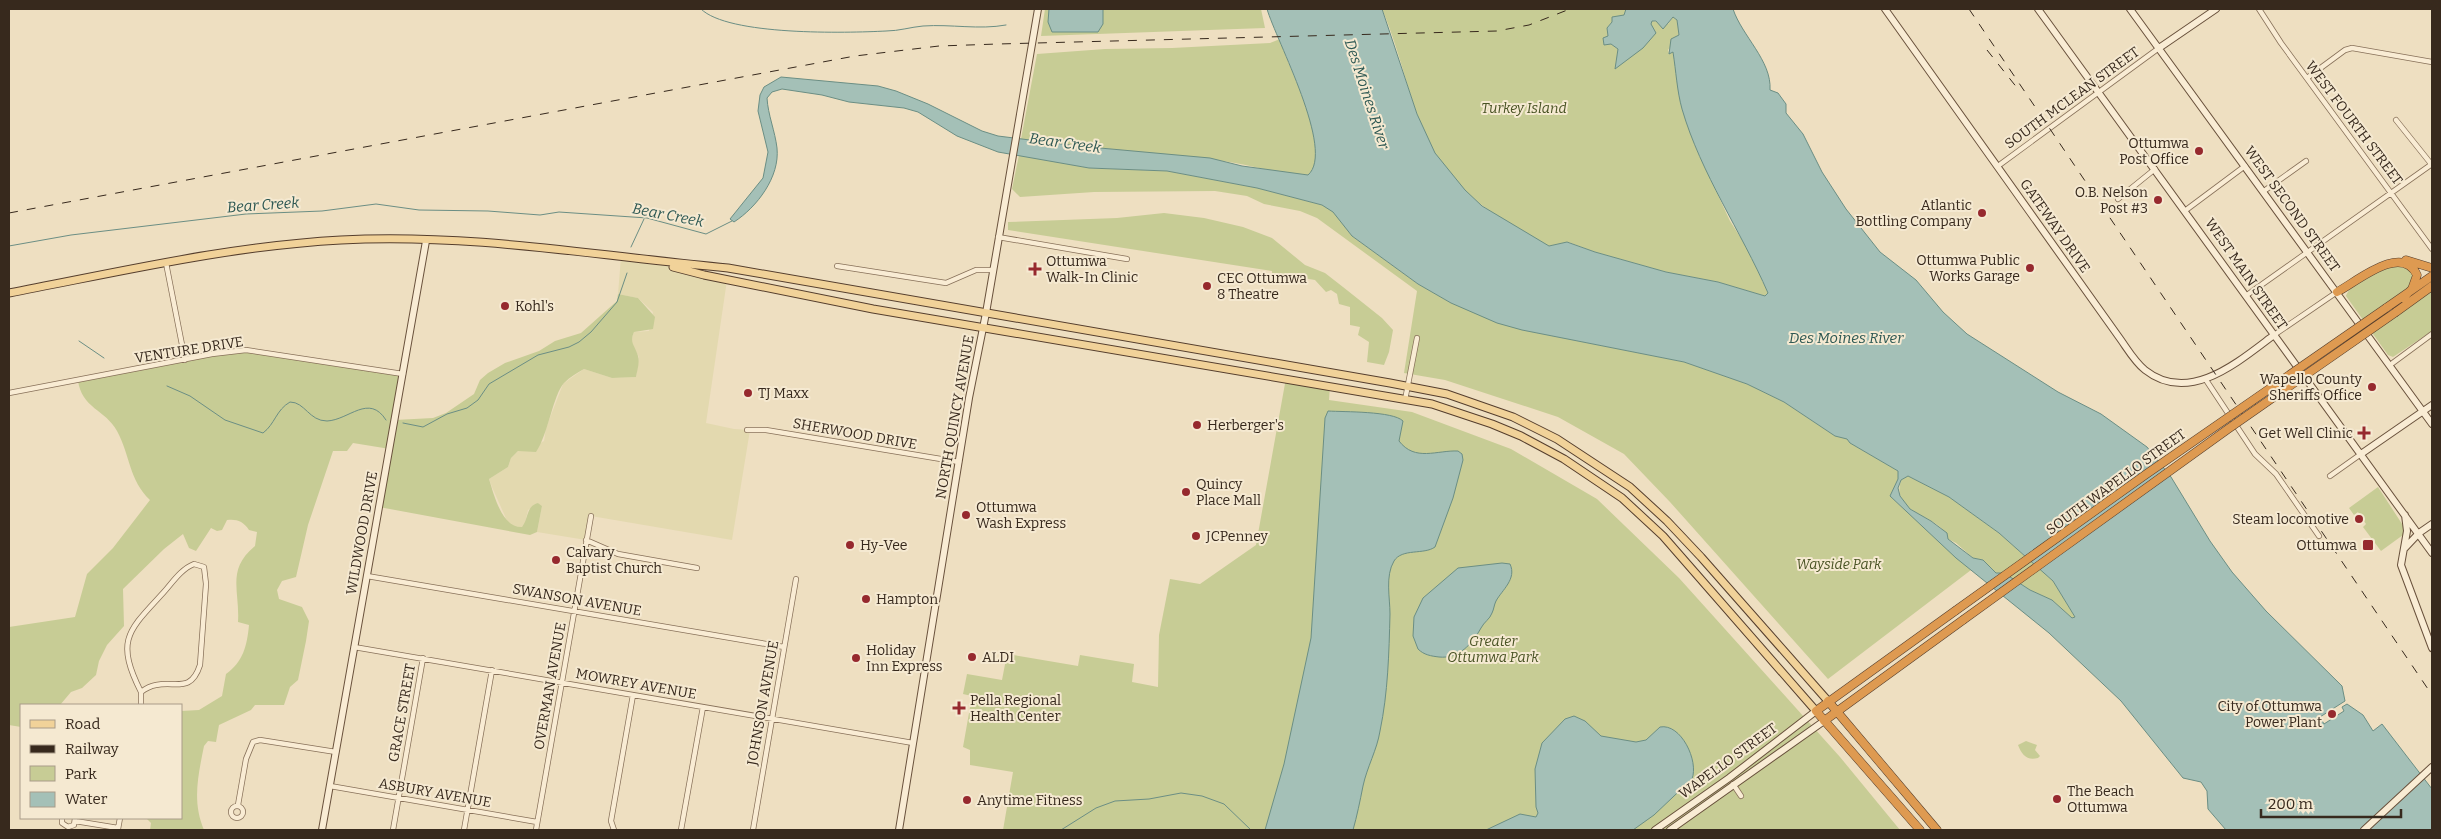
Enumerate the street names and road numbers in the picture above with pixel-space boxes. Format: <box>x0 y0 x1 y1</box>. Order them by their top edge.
street label: SOUTH MCLEAN STREET <box>2001 43 2143 153</box>
street label: WEST FOURTH STREET <box>2302 58 2406 188</box>
street label: WEST SECOND STREET <box>2241 143 2343 275</box>
street label: GATEWAY DRIVE <box>2016 176 2094 276</box>
street label: WEST MAIN STREET <box>2201 215 2291 333</box>
street label: VENTURE DRIVE <box>133 333 245 367</box>
street label: NORTH QUINCY AVENUE <box>932 334 978 500</box>
street label: SHERWOOD DRIVE <box>792 415 918 453</box>
street label: SOUTH WAPELLO STREET <box>2043 426 2189 538</box>
street label: WILDWOOD DRIVE <box>343 470 381 596</box>
street label: SWANSON AVENUE <box>511 580 643 620</box>
street label: OVERMAN AVENUE <box>530 621 570 751</box>
street label: JOHNSON AVENUE <box>743 639 782 768</box>
street label: GRACE STREET <box>385 663 419 763</box>
street label: MOWREY AVENUE <box>574 665 698 703</box>
street label: WAPELLO STREET <box>1675 720 1781 802</box>
street label: ASBURY AVENUE <box>377 775 493 811</box>

